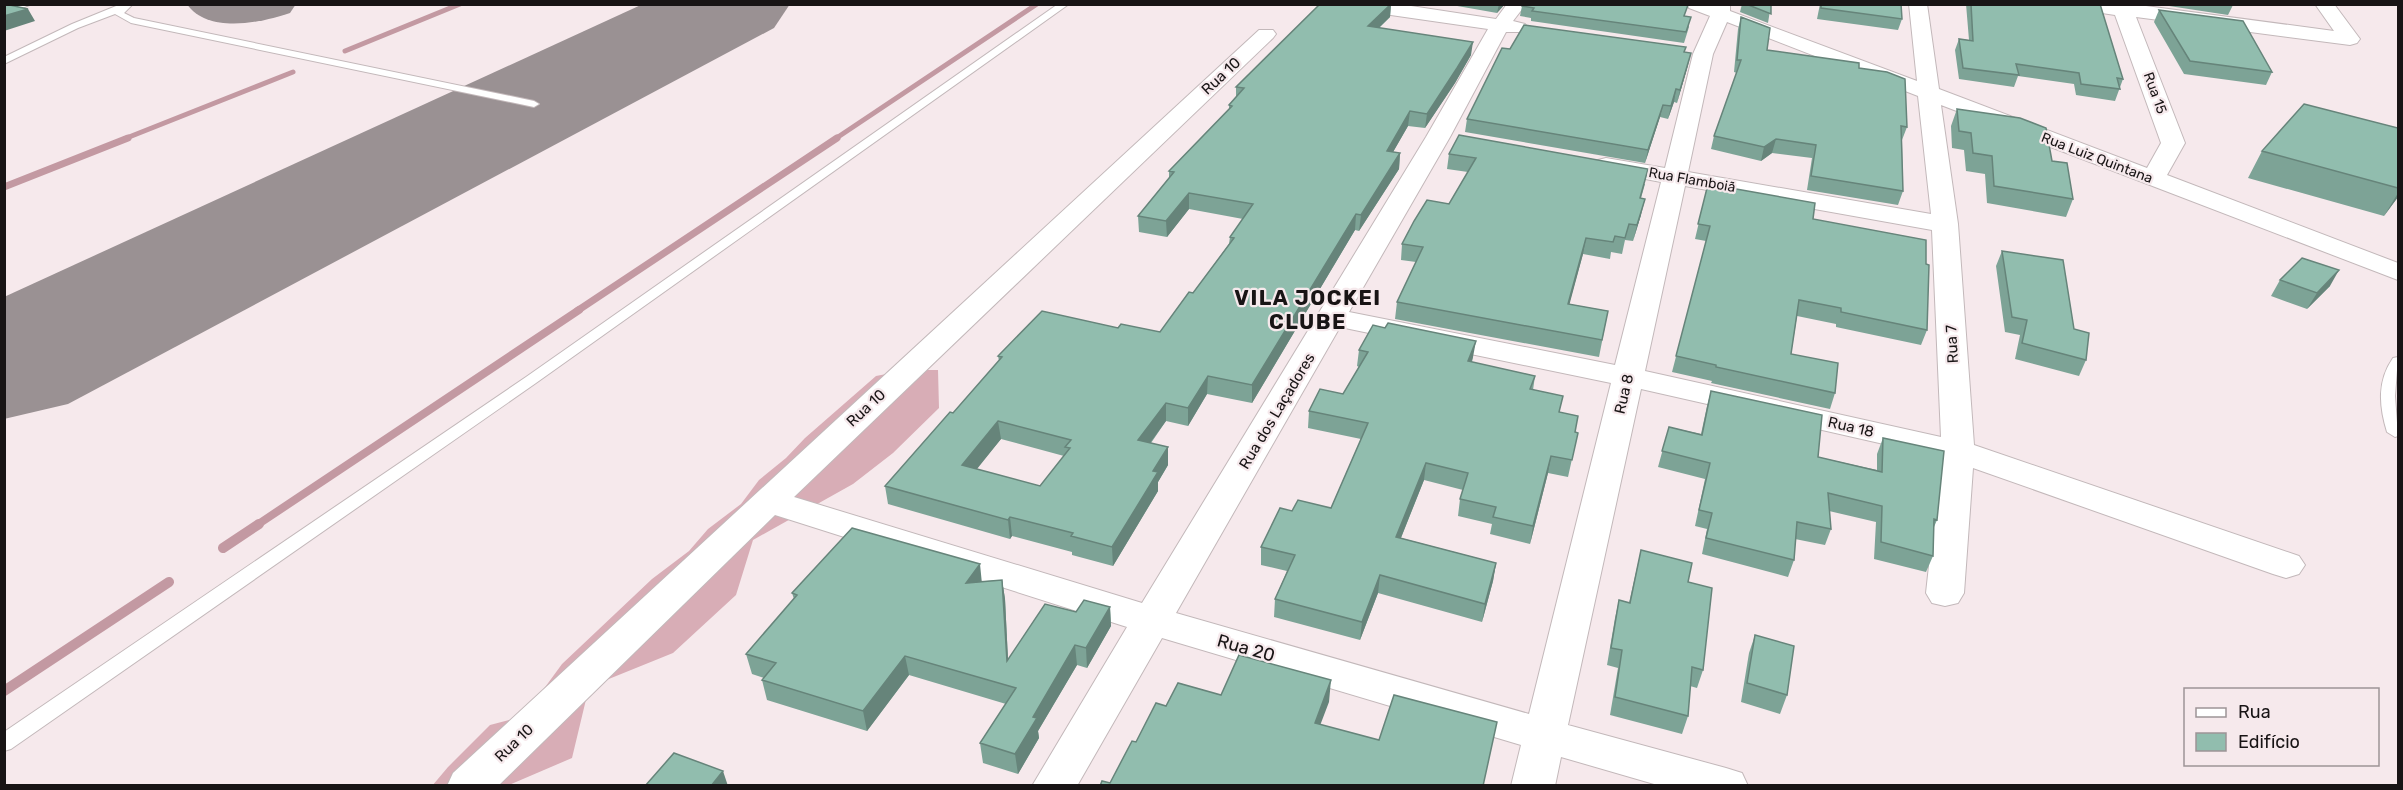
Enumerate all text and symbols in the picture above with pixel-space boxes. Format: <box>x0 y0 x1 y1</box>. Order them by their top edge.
street label: Rua 10 <box>1198 53 1244 99</box>
street label: Rua 15 <box>2140 70 2170 116</box>
street label: Rua Luiz Quintana <box>2039 129 2155 187</box>
street label: Rua Flamboiã <box>1647 164 1737 196</box>
district label: VILA JOCKEI CLUBE <box>1234 285 1382 334</box>
street label: Rua 7 <box>1942 324 1962 364</box>
street label: Rua dos Laçadores <box>1235 349 1319 472</box>
street label: Rua 8 <box>1611 372 1637 416</box>
street label: Rua 10 <box>843 385 889 431</box>
street label: Rua 18 <box>1826 413 1876 441</box>
street label: Rua 20 <box>1215 629 1277 667</box>
legend <box>2184 688 2379 766</box>
text: Rua <box>2238 701 2271 723</box>
street label: Rua 10 <box>491 720 537 766</box>
text: Edifício <box>2238 731 2300 753</box>

